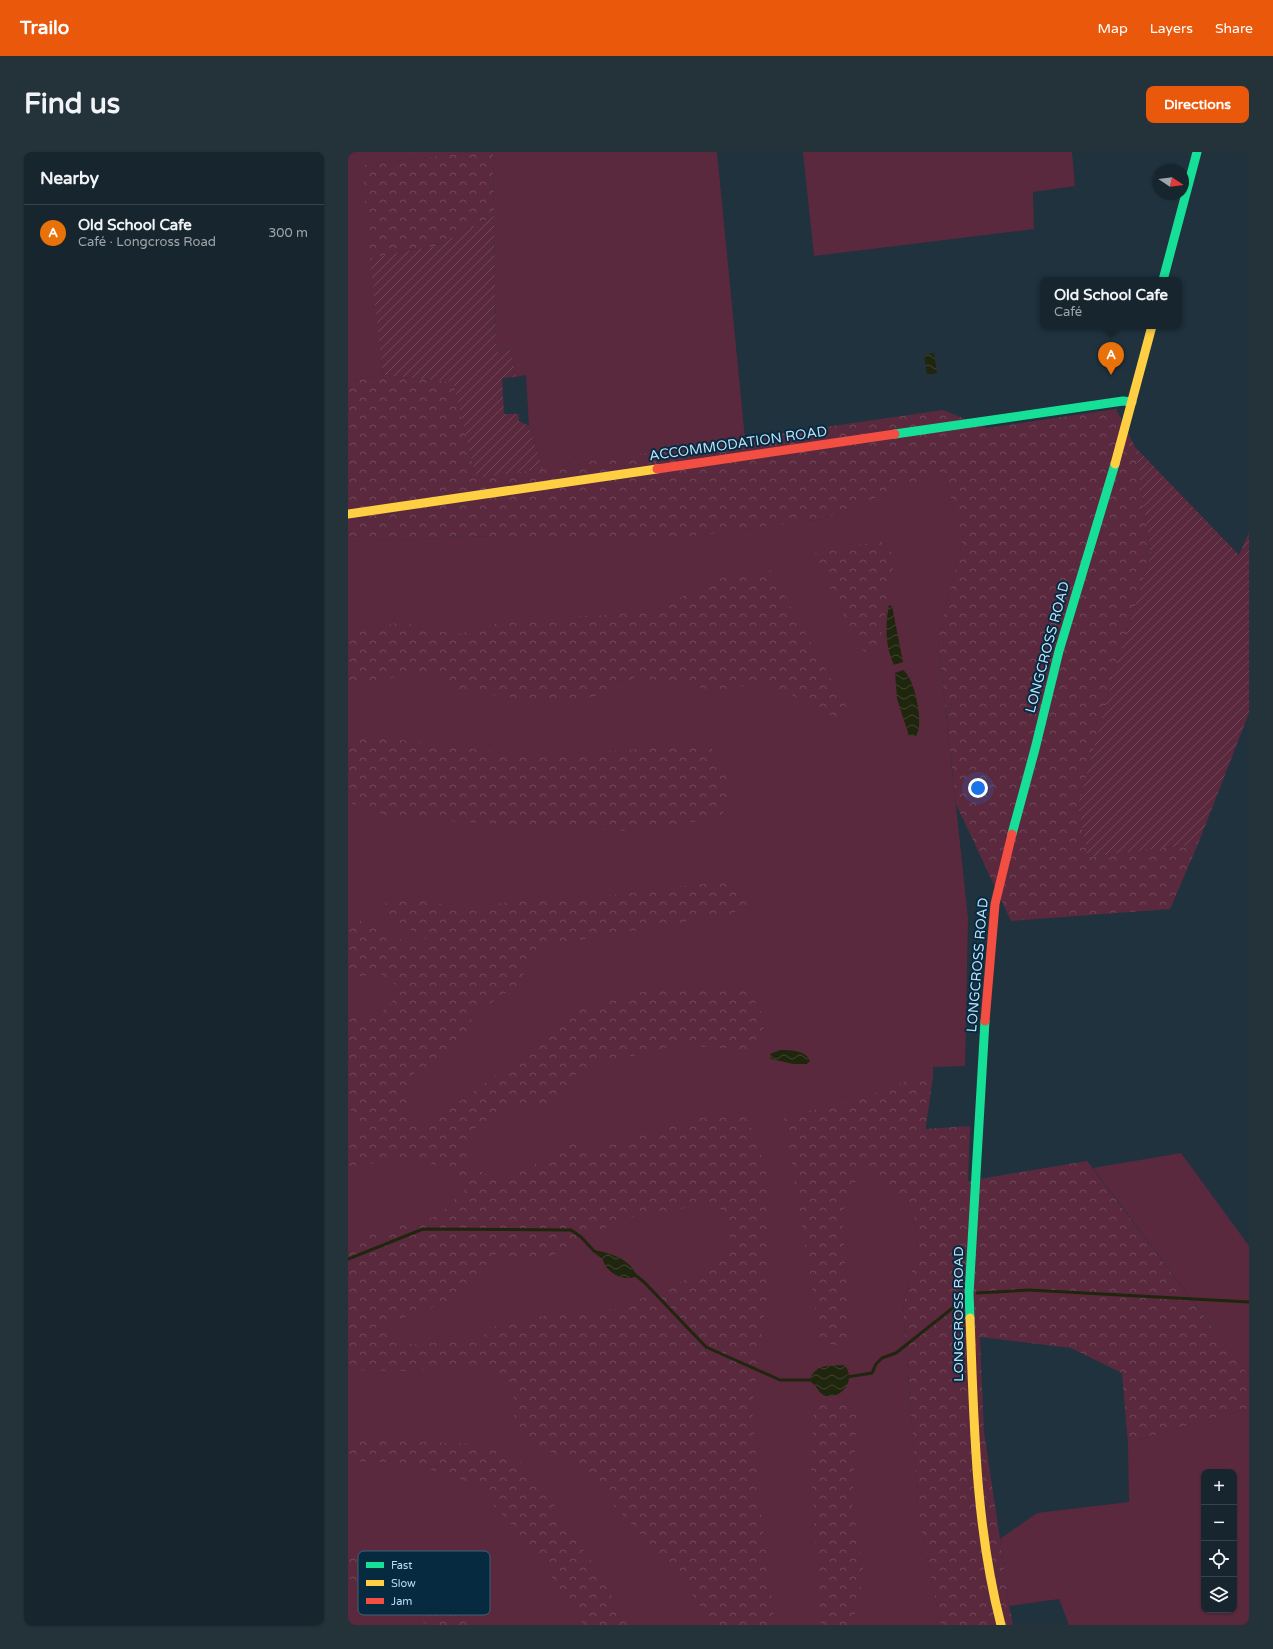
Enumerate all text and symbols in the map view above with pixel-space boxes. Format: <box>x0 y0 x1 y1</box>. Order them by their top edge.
text: Trailo <box>20 17 69 39</box>
text: Map <box>1098 20 1128 37</box>
text: Layers <box>1150 20 1193 37</box>
text: Share <box>1215 20 1253 37</box>
button: Directions <box>1146 86 1249 123</box>
text: Find us <box>24 87 120 121</box>
north arrow <box>1153 164 1189 200</box>
text: Nearby <box>40 168 99 189</box>
text: Old School Cafe <box>78 216 192 234</box>
text: A <box>48 225 58 241</box>
text: 300 m <box>268 225 308 241</box>
text: Café · Longcross Road <box>78 234 216 250</box>
popup <box>1040 277 1182 329</box>
text: Old School Cafe <box>1054 286 1168 304</box>
text: Café <box>1054 304 1082 320</box>
pin: A <box>1098 342 1124 375</box>
street label: ACCOMMODATION ROAD <box>648 423 828 464</box>
street label: LONGCROSS ROAD <box>1022 580 1073 715</box>
your location <box>968 778 988 798</box>
street label: LONGCROSS ROAD <box>963 897 992 1033</box>
street label: LONGCROSS ROAD <box>950 1246 967 1382</box>
map controls <box>1201 1469 1237 1613</box>
button: + <box>1201 1469 1237 1505</box>
button: − <box>1201 1505 1237 1541</box>
button: locate <box>1201 1541 1237 1577</box>
legend <box>358 1551 490 1615</box>
text: Fast <box>391 1559 412 1572</box>
text: Slow <box>391 1577 416 1590</box>
button: layers <box>1201 1577 1237 1613</box>
text: Jam <box>391 1595 412 1608</box>

